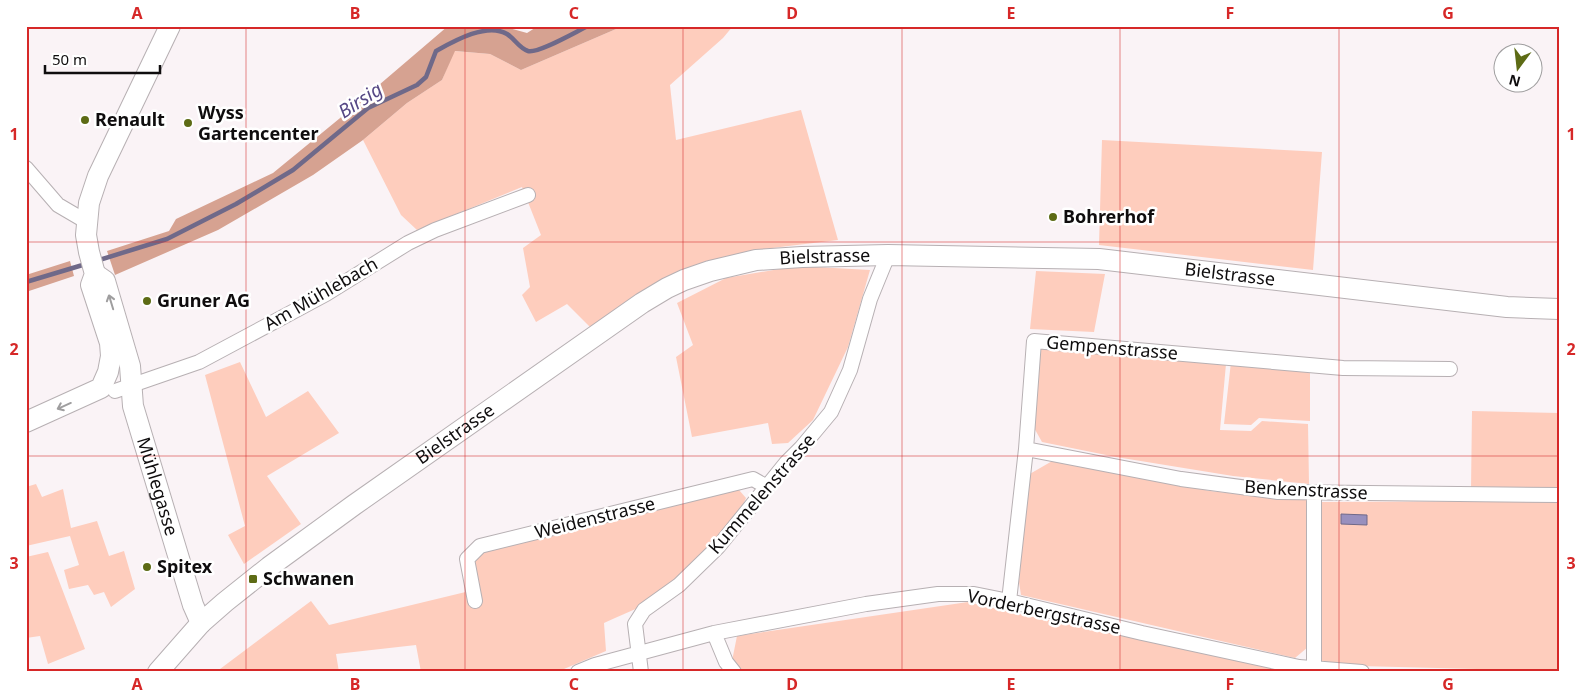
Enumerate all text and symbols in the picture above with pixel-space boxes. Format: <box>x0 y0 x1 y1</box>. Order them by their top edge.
text: A <box>131 2 143 24</box>
text: B <box>350 2 360 24</box>
text: C <box>569 2 579 24</box>
text: D <box>786 2 798 24</box>
text: E <box>1007 2 1016 24</box>
text: F <box>1226 2 1234 24</box>
text: G <box>1442 2 1454 24</box>
scale bar <box>45 42 160 74</box>
north arrow <box>1492 42 1542 92</box>
text: 50 m <box>52 49 87 69</box>
text: N <box>1507 70 1522 92</box>
water label: Birsig <box>333 76 387 124</box>
place label: Wyss Gartencenter <box>198 100 318 145</box>
place label: Renault <box>95 107 165 131</box>
marker: Renault <box>79 114 91 126</box>
marker: Wyss Gartencenter <box>182 117 194 129</box>
text: 1 <box>9 123 19 145</box>
text: 1 <box>1566 123 1576 145</box>
place label: Bohrerhof <box>1063 204 1155 228</box>
marker: Bohrerhof <box>1047 211 1059 223</box>
street label: Bielstrasse <box>779 242 871 269</box>
street label: Am Mühlebach <box>259 251 382 335</box>
street label: Bielstrasse <box>1183 256 1277 291</box>
place label: Gruner AG <box>157 288 250 312</box>
one-way arrow <box>106 294 116 310</box>
marker: Gruner AG <box>141 295 153 307</box>
street label: Gempenstrasse <box>1045 329 1179 365</box>
text: 2 <box>9 338 19 360</box>
text: 2 <box>1566 338 1576 360</box>
street label: Bielstrasse <box>410 397 499 469</box>
one-way arrow <box>57 401 72 411</box>
street label: Kummelenstrasse <box>702 428 820 558</box>
street label: Mühlegasse <box>132 434 184 538</box>
street label: Benkenstrasse <box>1244 474 1368 504</box>
street label: Weidenstrasse <box>532 490 657 544</box>
text: 3 <box>9 552 19 574</box>
text: 3 <box>1566 552 1576 574</box>
place label: Spitex <box>157 554 213 578</box>
marker: Spitex <box>141 561 153 573</box>
place label: Schwanen <box>263 566 354 590</box>
marker: Schwanen <box>247 573 259 585</box>
street label: Vorderbergstrasse <box>965 583 1123 639</box>
text: A <box>131 673 143 695</box>
text: B <box>350 673 360 695</box>
text: C <box>569 673 579 695</box>
text: D <box>786 673 798 695</box>
text: E <box>1007 673 1016 695</box>
text: F <box>1226 673 1234 695</box>
text: G <box>1442 673 1454 695</box>

